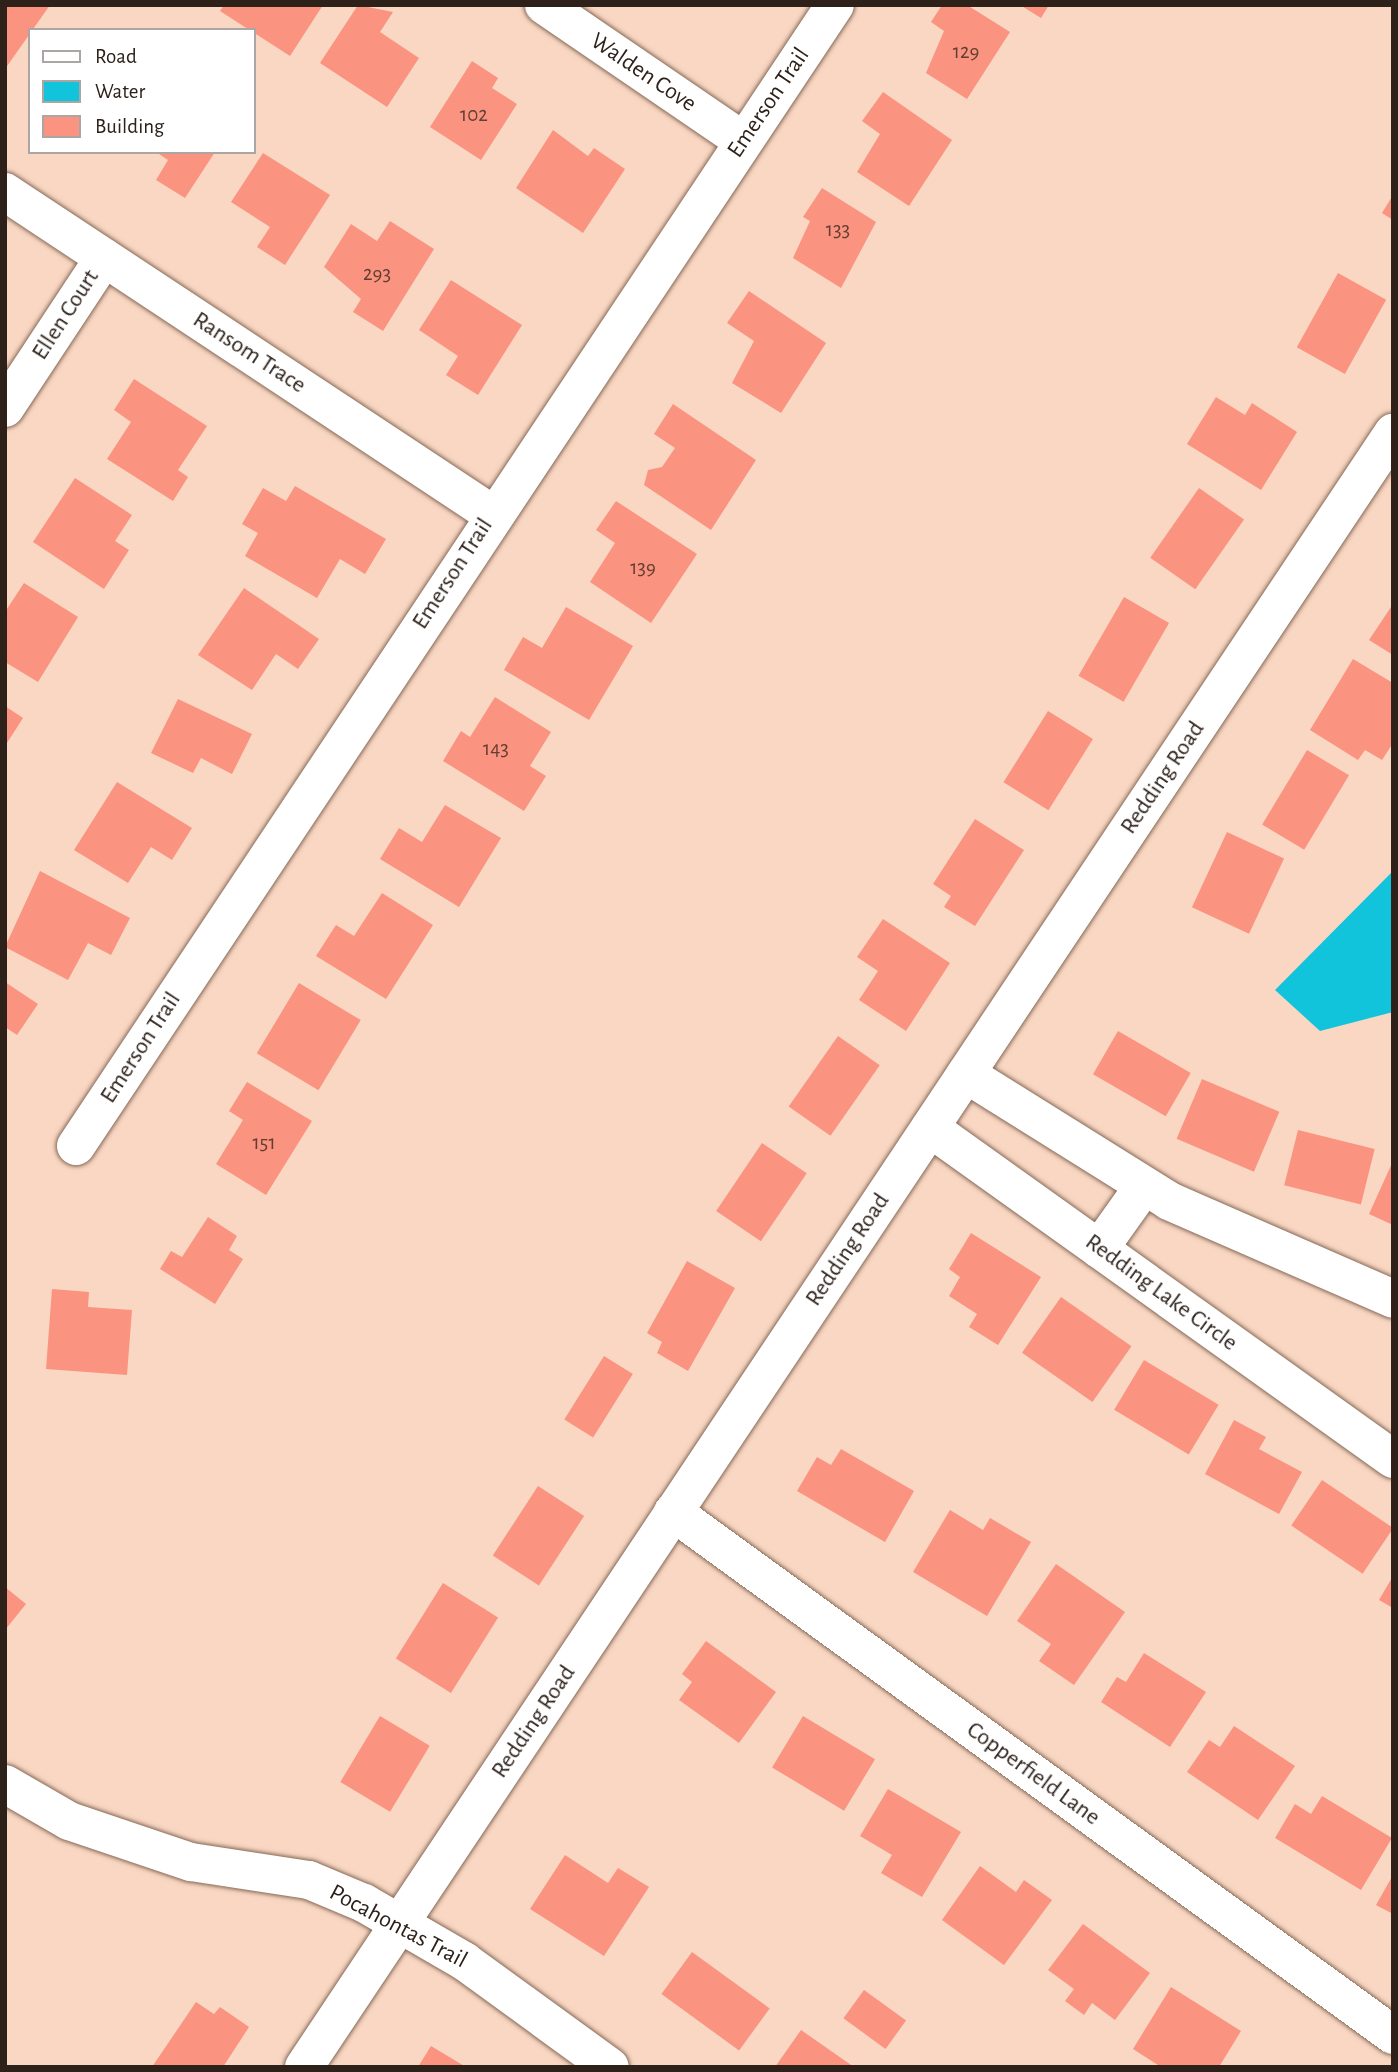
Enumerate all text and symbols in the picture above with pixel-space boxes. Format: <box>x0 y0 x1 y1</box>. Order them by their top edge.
street label: Walden Cove <box>585 27 701 119</box>
legend <box>28 28 256 154</box>
house number: 129 <box>953 39 979 65</box>
street label: Emerson Trail <box>722 42 816 164</box>
text: Road <box>95 46 137 67</box>
text: Water <box>95 81 145 102</box>
house number: 102 <box>460 102 488 128</box>
text: Building <box>95 116 164 137</box>
house number: 133 <box>826 217 850 243</box>
house number: 293 <box>363 261 391 287</box>
street label: Ellen Court <box>26 264 106 366</box>
street label: Ransom Trace <box>187 306 311 400</box>
street label: Emerson Trail <box>406 513 500 635</box>
house number: 139 <box>630 555 656 581</box>
street label: Redding Road <box>1115 716 1211 840</box>
house number: 143 <box>483 736 509 762</box>
street label: Emerson Trail <box>94 987 188 1109</box>
house number: 151 <box>252 1130 276 1156</box>
street label: Redding Road <box>800 1188 896 1312</box>
street label: Redding Lake Circle <box>1079 1228 1243 1358</box>
street label: Redding Road <box>486 1660 582 1784</box>
street label: Copperfield Lane <box>961 1716 1105 1832</box>
street label: Pocahontas Trail <box>324 1879 472 1975</box>

